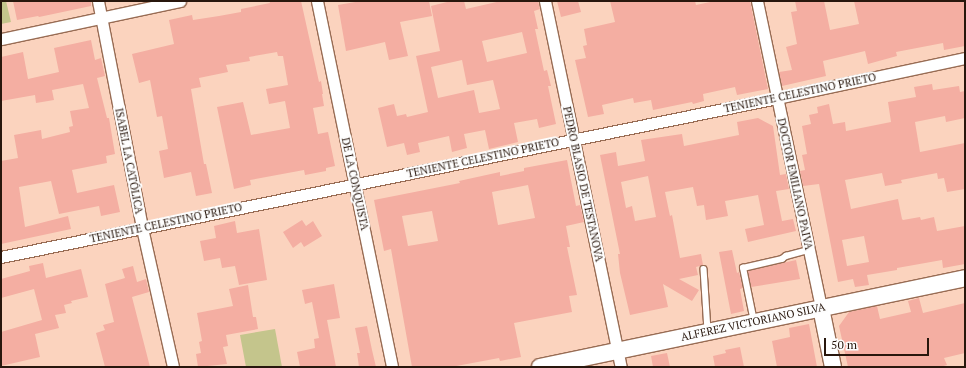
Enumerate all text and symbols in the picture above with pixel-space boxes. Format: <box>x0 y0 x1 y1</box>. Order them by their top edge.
street label: TENIENTE CELESTINO PRIETO <box>723 70 877 116</box>
street label: PEDRO BLASIO DE TESTANOVA <box>560 105 606 263</box>
street label: ISABEL LA CATÓLICA <box>112 107 146 215</box>
street label: DOCTOR EMILIANO PAIVA <box>775 117 815 251</box>
street label: TENIENTE CELESTINO PRIETO <box>406 135 560 181</box>
street label: DE LA CONQUISTA <box>339 136 371 232</box>
street label: TENIENTE CELESTINO PRIETO <box>89 200 243 246</box>
street label: ALFEREZ VICTORIANO SILVA <box>679 300 827 344</box>
scale bar <box>826 330 931 356</box>
text: 50 m <box>831 337 857 352</box>

